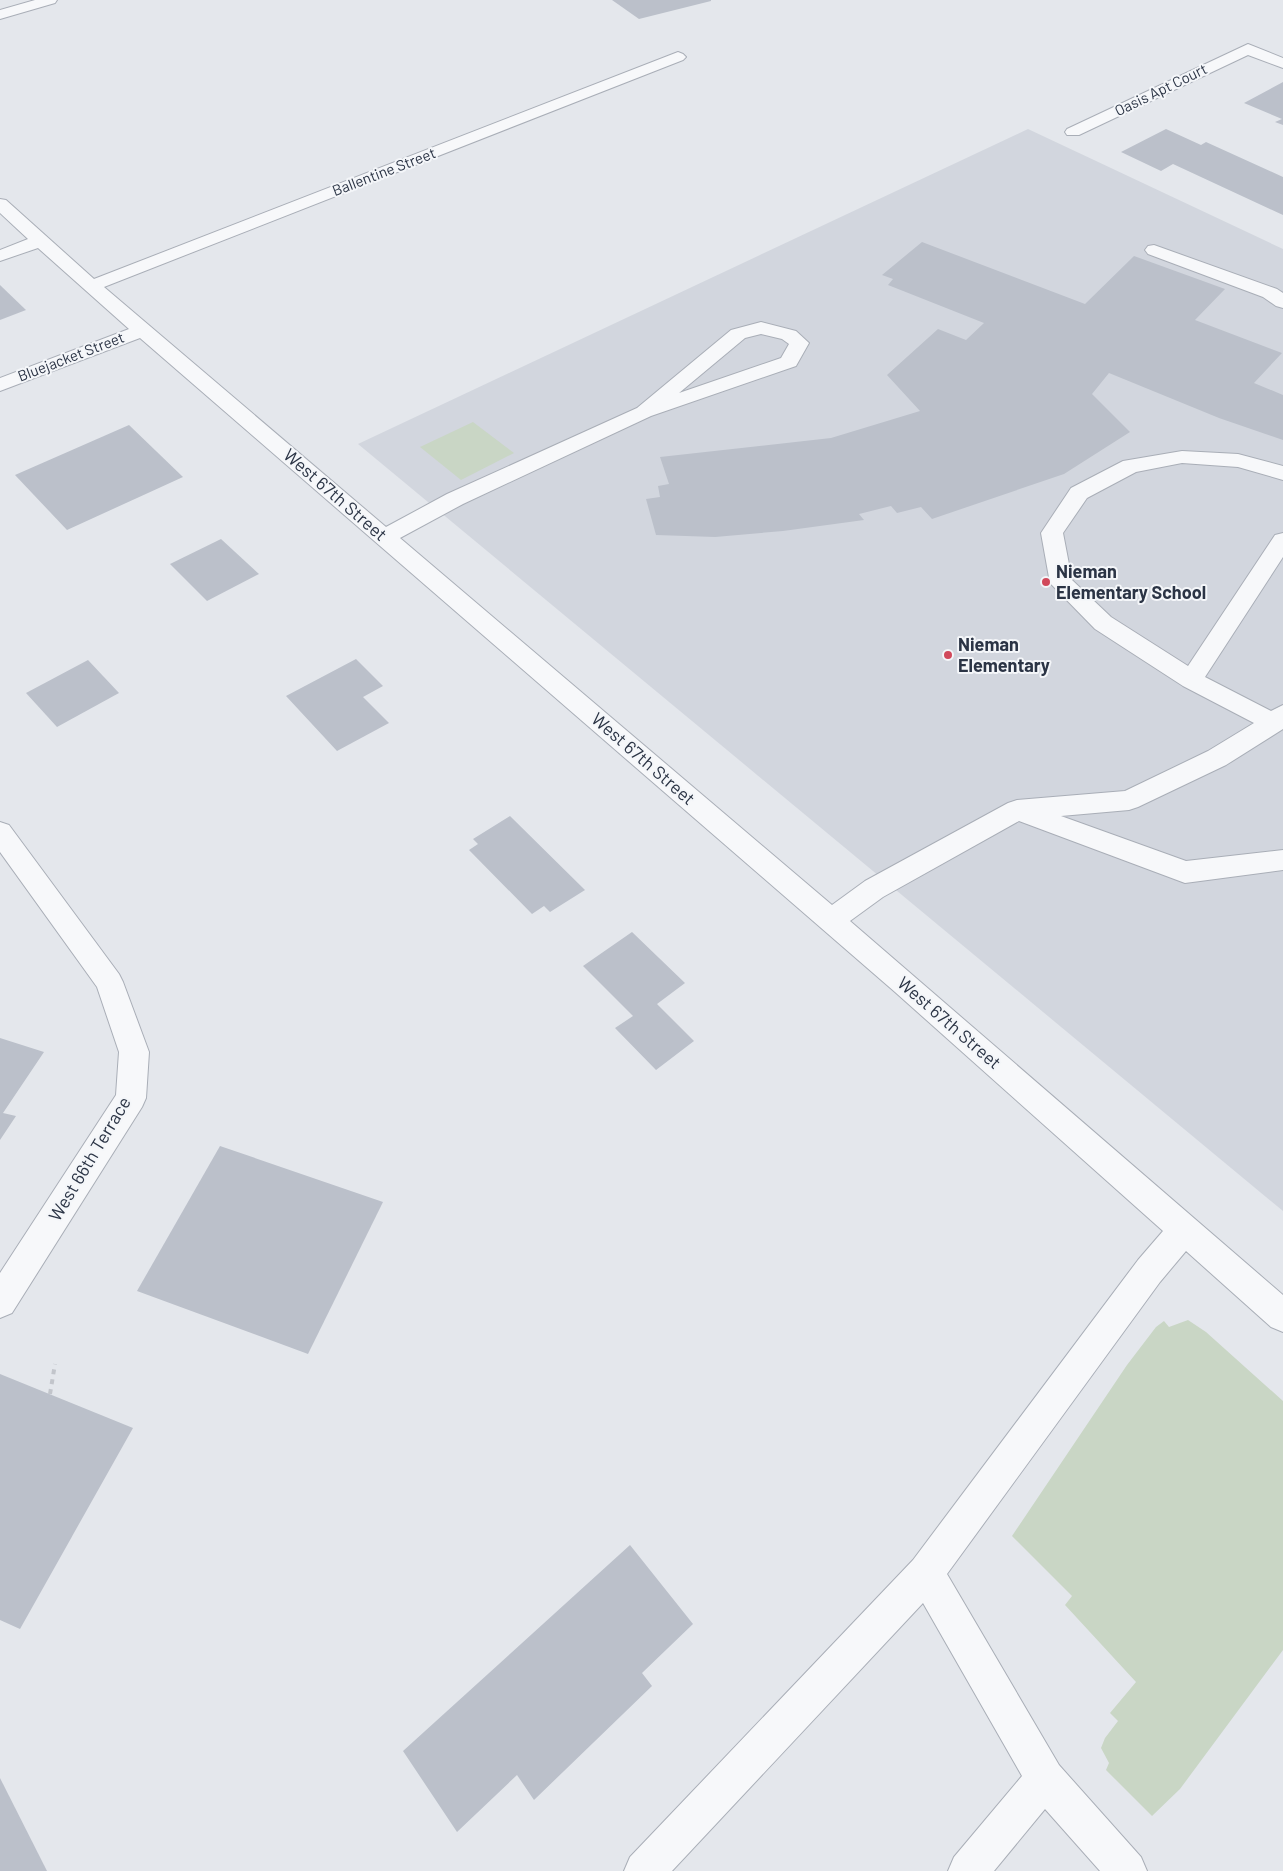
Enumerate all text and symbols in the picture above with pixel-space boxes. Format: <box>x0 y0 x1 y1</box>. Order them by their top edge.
street label: Oasis Apt Court <box>1111 59 1210 119</box>
street label: Ballentine Street <box>329 143 438 199</box>
street label: Bluejacket Street <box>15 327 126 385</box>
street label: West 67th Street <box>279 443 392 545</box>
place label: Nieman Elementary School <box>1056 560 1206 603</box>
marker: Nieman Elementary School <box>1040 576 1052 588</box>
place label: Nieman Elementary <box>958 633 1050 676</box>
marker: Nieman Elementary <box>942 649 954 661</box>
street label: West 67th Street <box>587 707 700 809</box>
street label: West 67th Street <box>893 971 1006 1073</box>
street label: West 66th Terrace <box>43 1092 135 1225</box>

